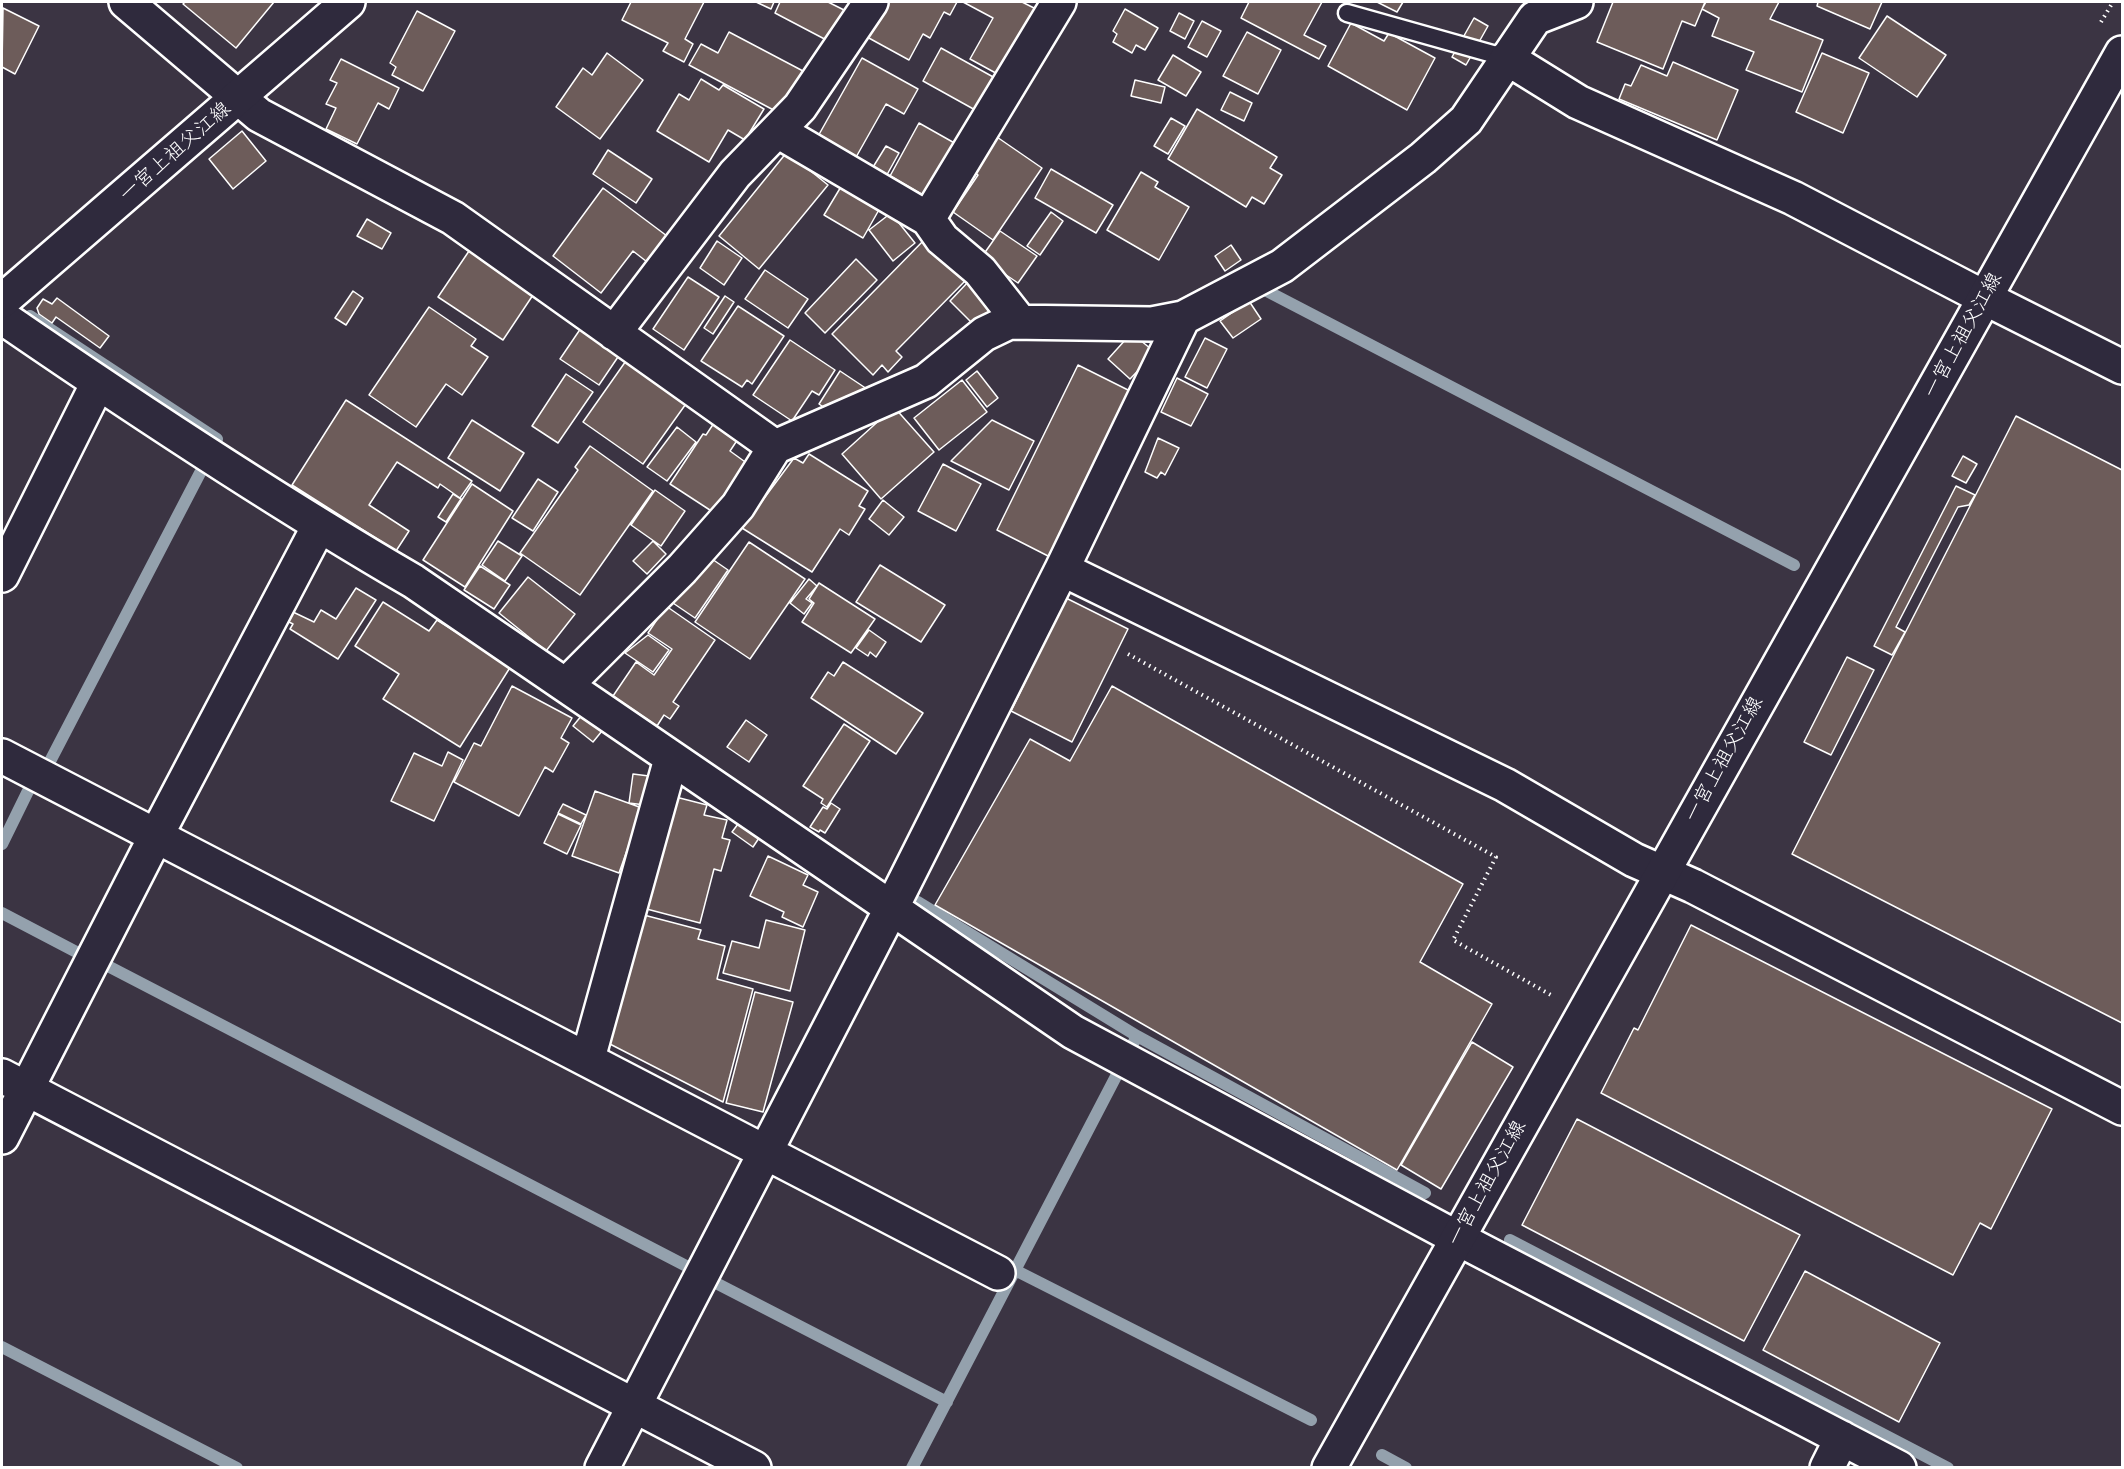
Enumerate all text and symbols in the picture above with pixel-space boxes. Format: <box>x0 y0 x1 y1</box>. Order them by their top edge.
street label: 一宮上祖父江線 <box>115 98 237 208</box>
street label: 一宮上祖父江線 <box>1920 269 2008 403</box>
street label: 一宮上祖父江線 <box>1681 693 1769 827</box>
street label: 一宮上祖父江線 <box>1444 1117 1532 1251</box>

